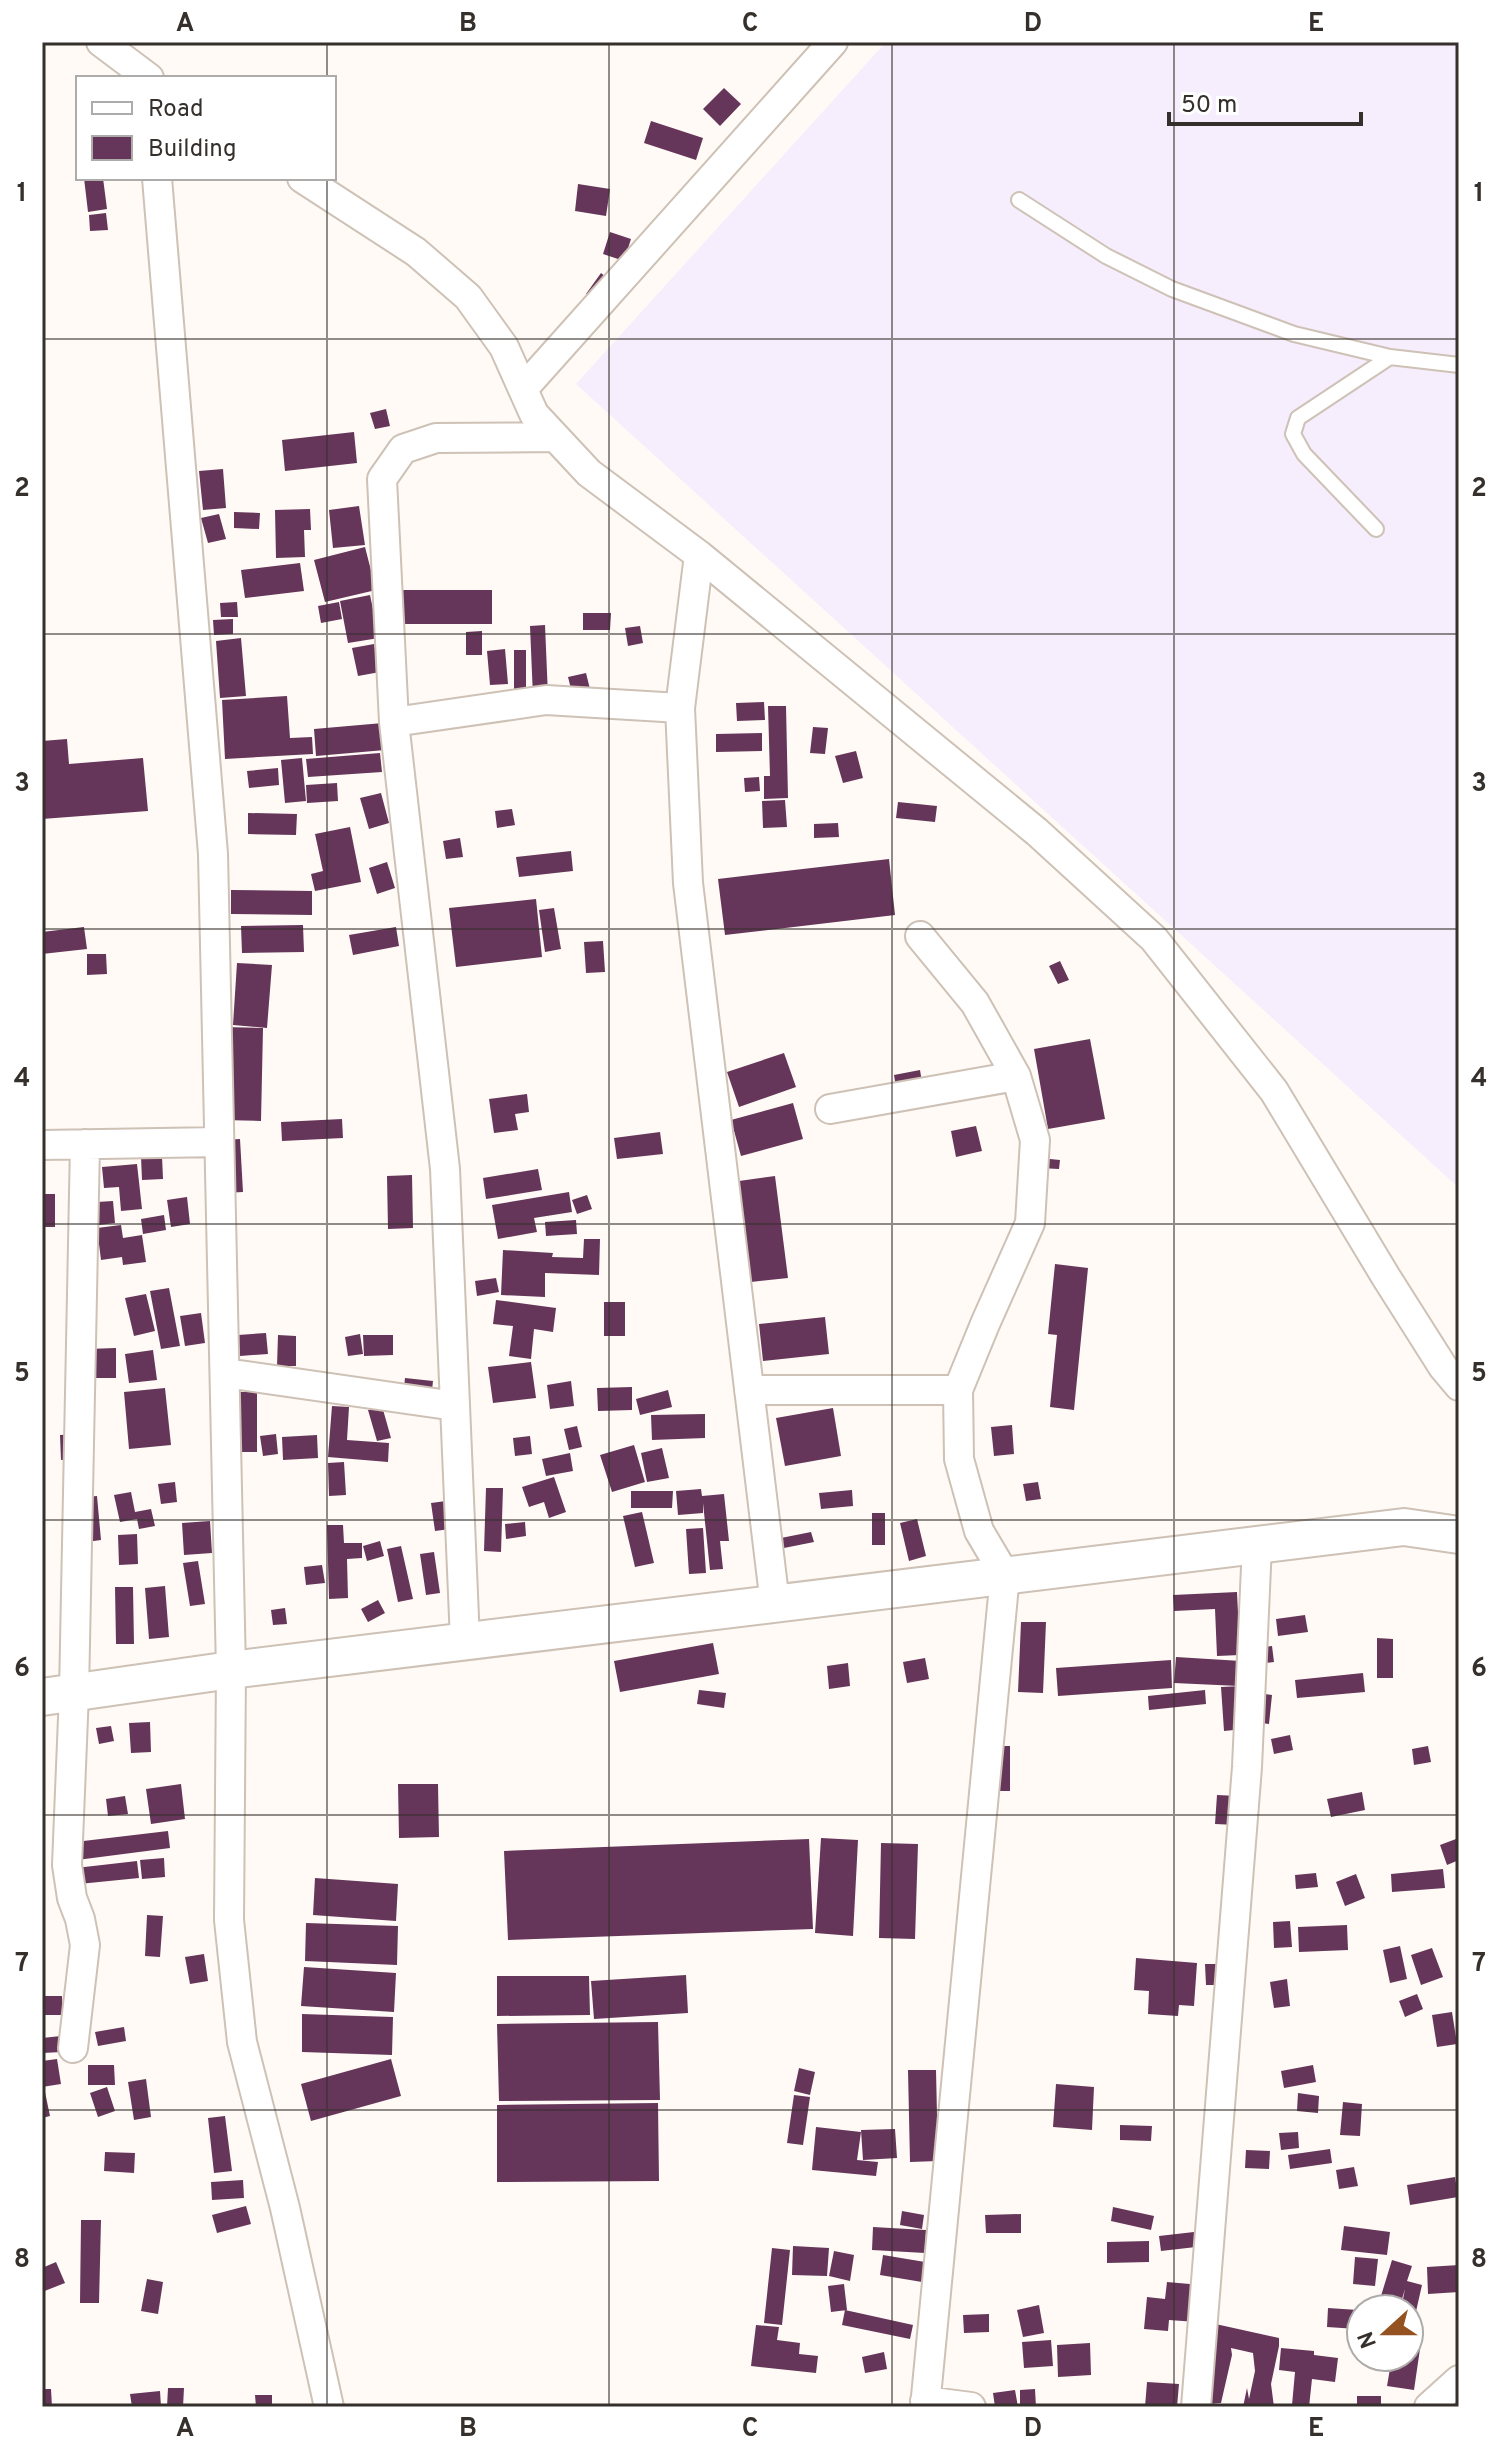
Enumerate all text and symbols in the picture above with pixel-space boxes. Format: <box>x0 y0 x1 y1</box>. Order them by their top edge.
text: A <box>176 8 194 41</box>
text: B <box>459 8 477 41</box>
text: C <box>742 8 758 41</box>
text: D <box>1024 8 1042 41</box>
text: E <box>1308 8 1324 41</box>
legend <box>76 76 336 180</box>
scale bar <box>1169 76 1361 126</box>
text: 50 m <box>1181 91 1237 121</box>
text: Road <box>148 95 204 125</box>
text: Building <box>148 135 237 165</box>
text: 1 <box>17 178 27 211</box>
text: 1 <box>1474 178 1484 211</box>
text: 2 <box>14 473 30 506</box>
text: 2 <box>1471 473 1487 506</box>
text: 3 <box>14 768 30 801</box>
text: 3 <box>1471 768 1487 801</box>
text: 4 <box>14 1063 30 1096</box>
text: 4 <box>1471 1063 1487 1096</box>
text: 5 <box>14 1358 30 1391</box>
text: 5 <box>1471 1358 1487 1391</box>
text: 6 <box>14 1653 30 1686</box>
text: 6 <box>1471 1653 1487 1686</box>
text: 7 <box>15 1948 29 1981</box>
text: 7 <box>1472 1948 1486 1981</box>
text: 8 <box>14 2244 30 2277</box>
text: 8 <box>1471 2244 1487 2277</box>
north arrow <box>1345 2293 1425 2373</box>
text: N <box>1353 2327 1384 2351</box>
text: A <box>176 2413 194 2446</box>
text: B <box>459 2413 477 2446</box>
text: C <box>742 2413 758 2446</box>
text: D <box>1024 2413 1042 2446</box>
text: E <box>1308 2413 1324 2446</box>

